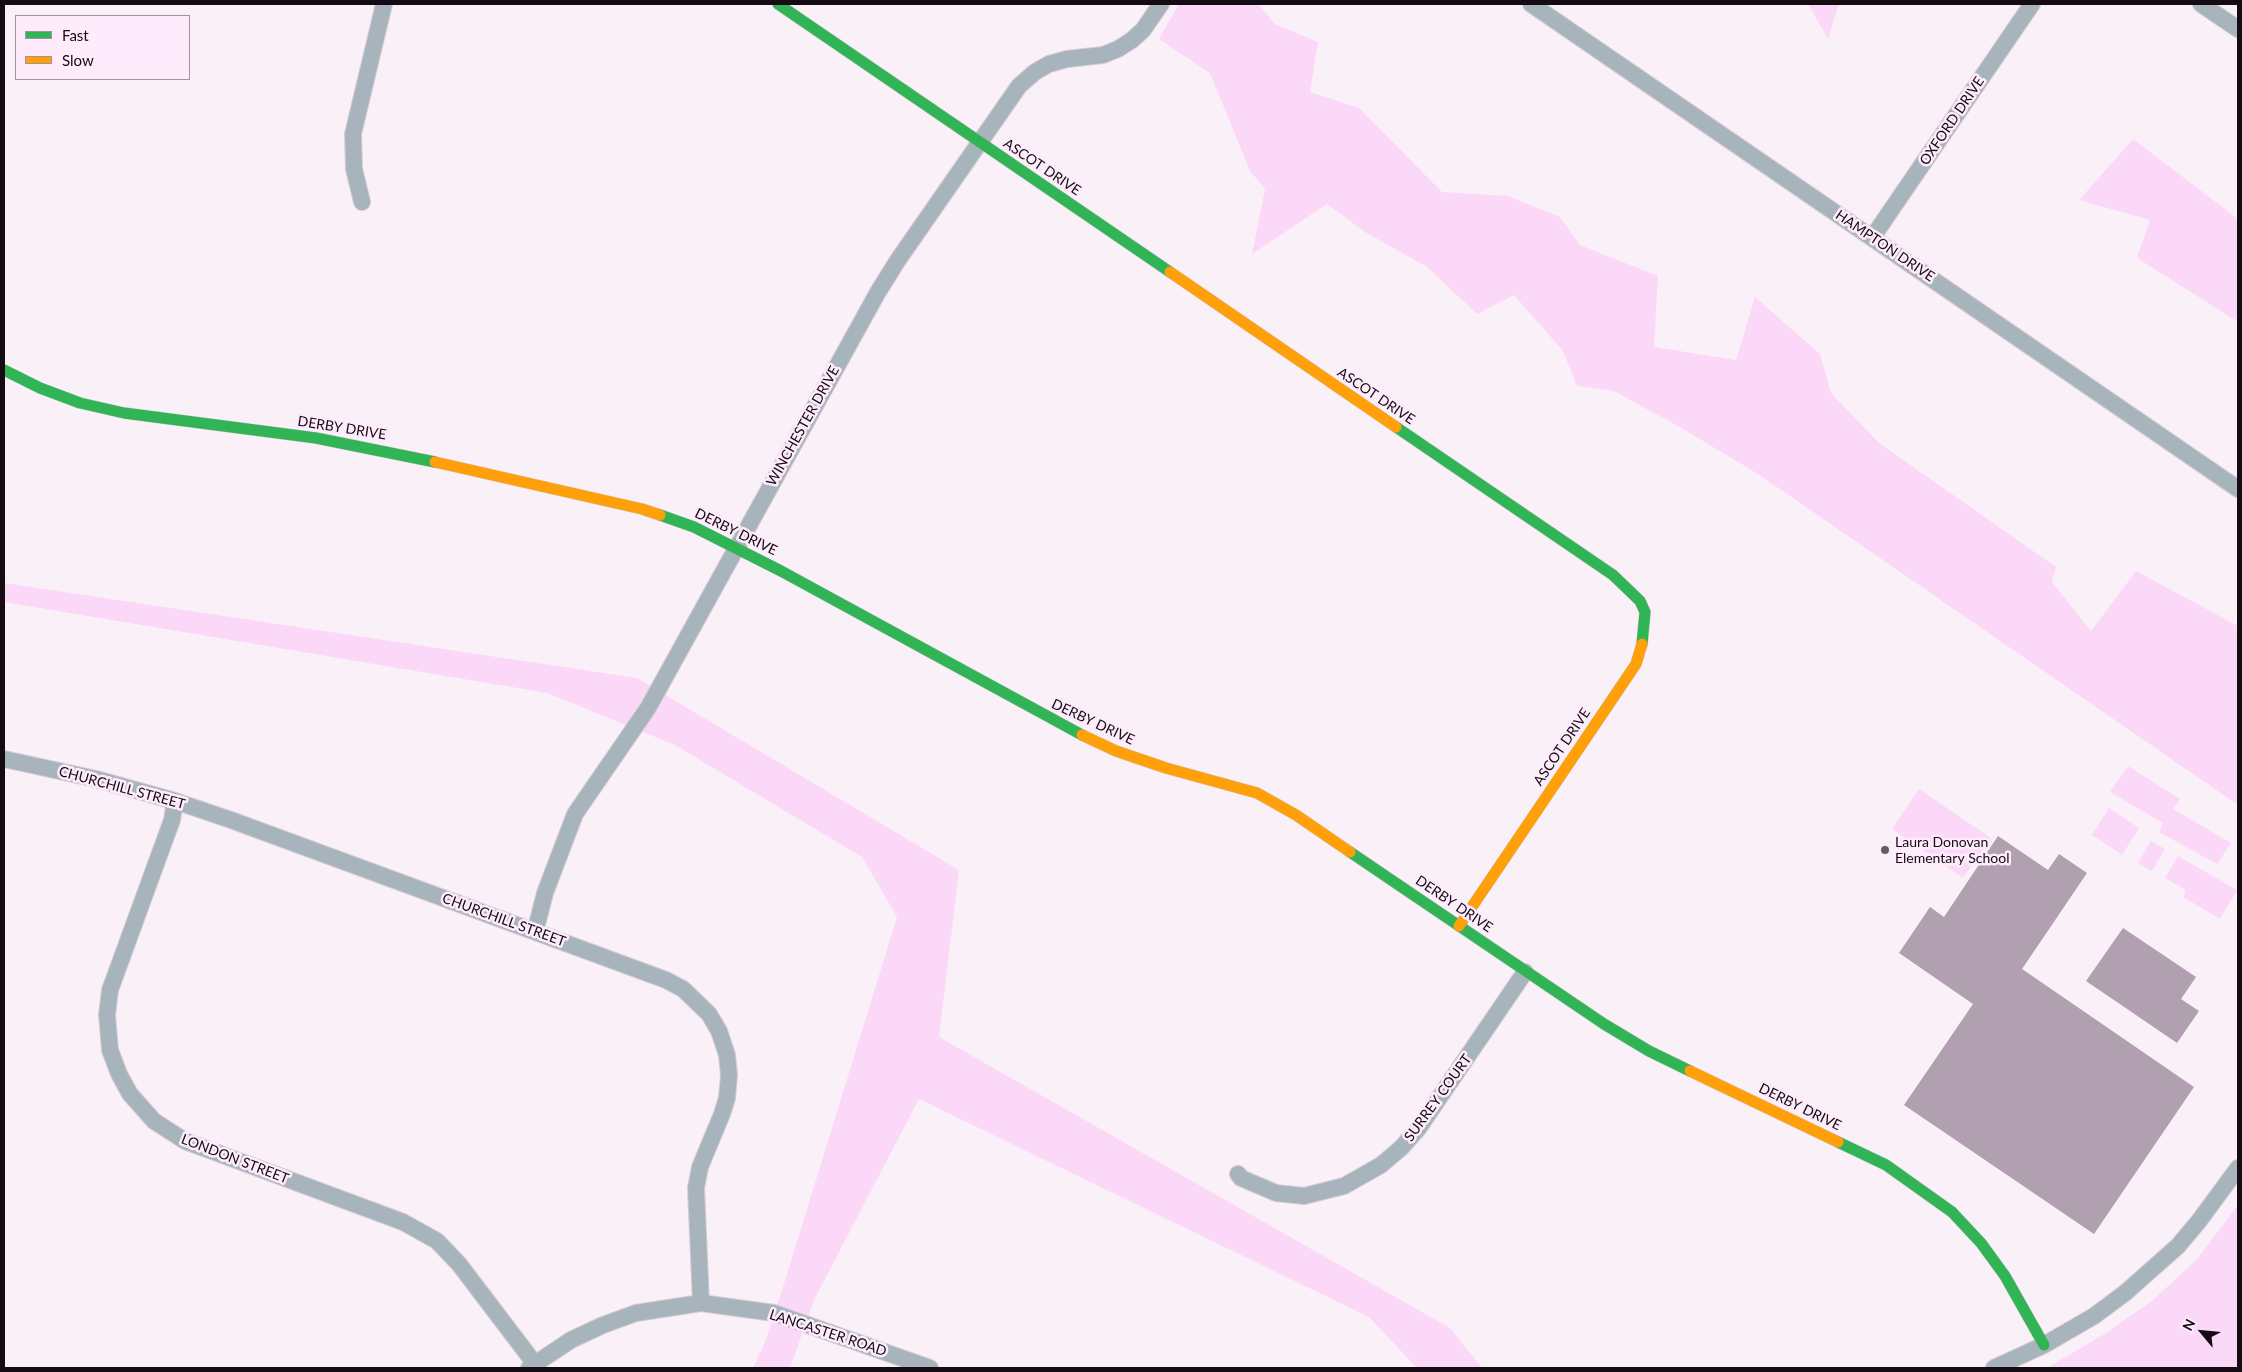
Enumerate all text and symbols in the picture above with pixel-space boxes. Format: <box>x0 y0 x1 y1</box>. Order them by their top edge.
legend <box>15 15 190 80</box>
text: Fast <box>62 26 89 44</box>
text: Slow <box>62 51 94 69</box>
street label: OXFORD DRIVE <box>1916 74 1988 168</box>
street label: ASCOT DRIVE <box>1000 135 1084 199</box>
street label: HAMPTON DRIVE <box>1832 207 1938 285</box>
street label: WINCHESTER DRIVE <box>763 363 843 489</box>
street label: ASCOT DRIVE <box>1334 364 1418 428</box>
street label: DERBY DRIVE <box>297 413 387 443</box>
street label: DERBY DRIVE <box>692 505 780 559</box>
street label: DERBY DRIVE <box>1049 695 1137 749</box>
street label: ASCOT DRIVE <box>1530 705 1594 789</box>
street label: CHURCHILL STREET <box>57 763 187 813</box>
place label: Laura Donovan Elementary School <box>1895 834 2009 866</box>
marker: Laura Donovan Elementary School <box>1879 844 1891 856</box>
street label: DERBY DRIVE <box>1412 872 1496 936</box>
street label: CHURCHILL STREET <box>440 890 568 950</box>
street label: SURREY COURT <box>1401 1051 1475 1145</box>
street label: DERBY DRIVE <box>1756 1080 1844 1134</box>
street label: LONDON STREET <box>179 1131 291 1187</box>
street label: LANCASTER ROAD <box>767 1306 889 1360</box>
north arrow <box>2177 1307 2227 1357</box>
text: N <box>2178 1316 2198 1333</box>

